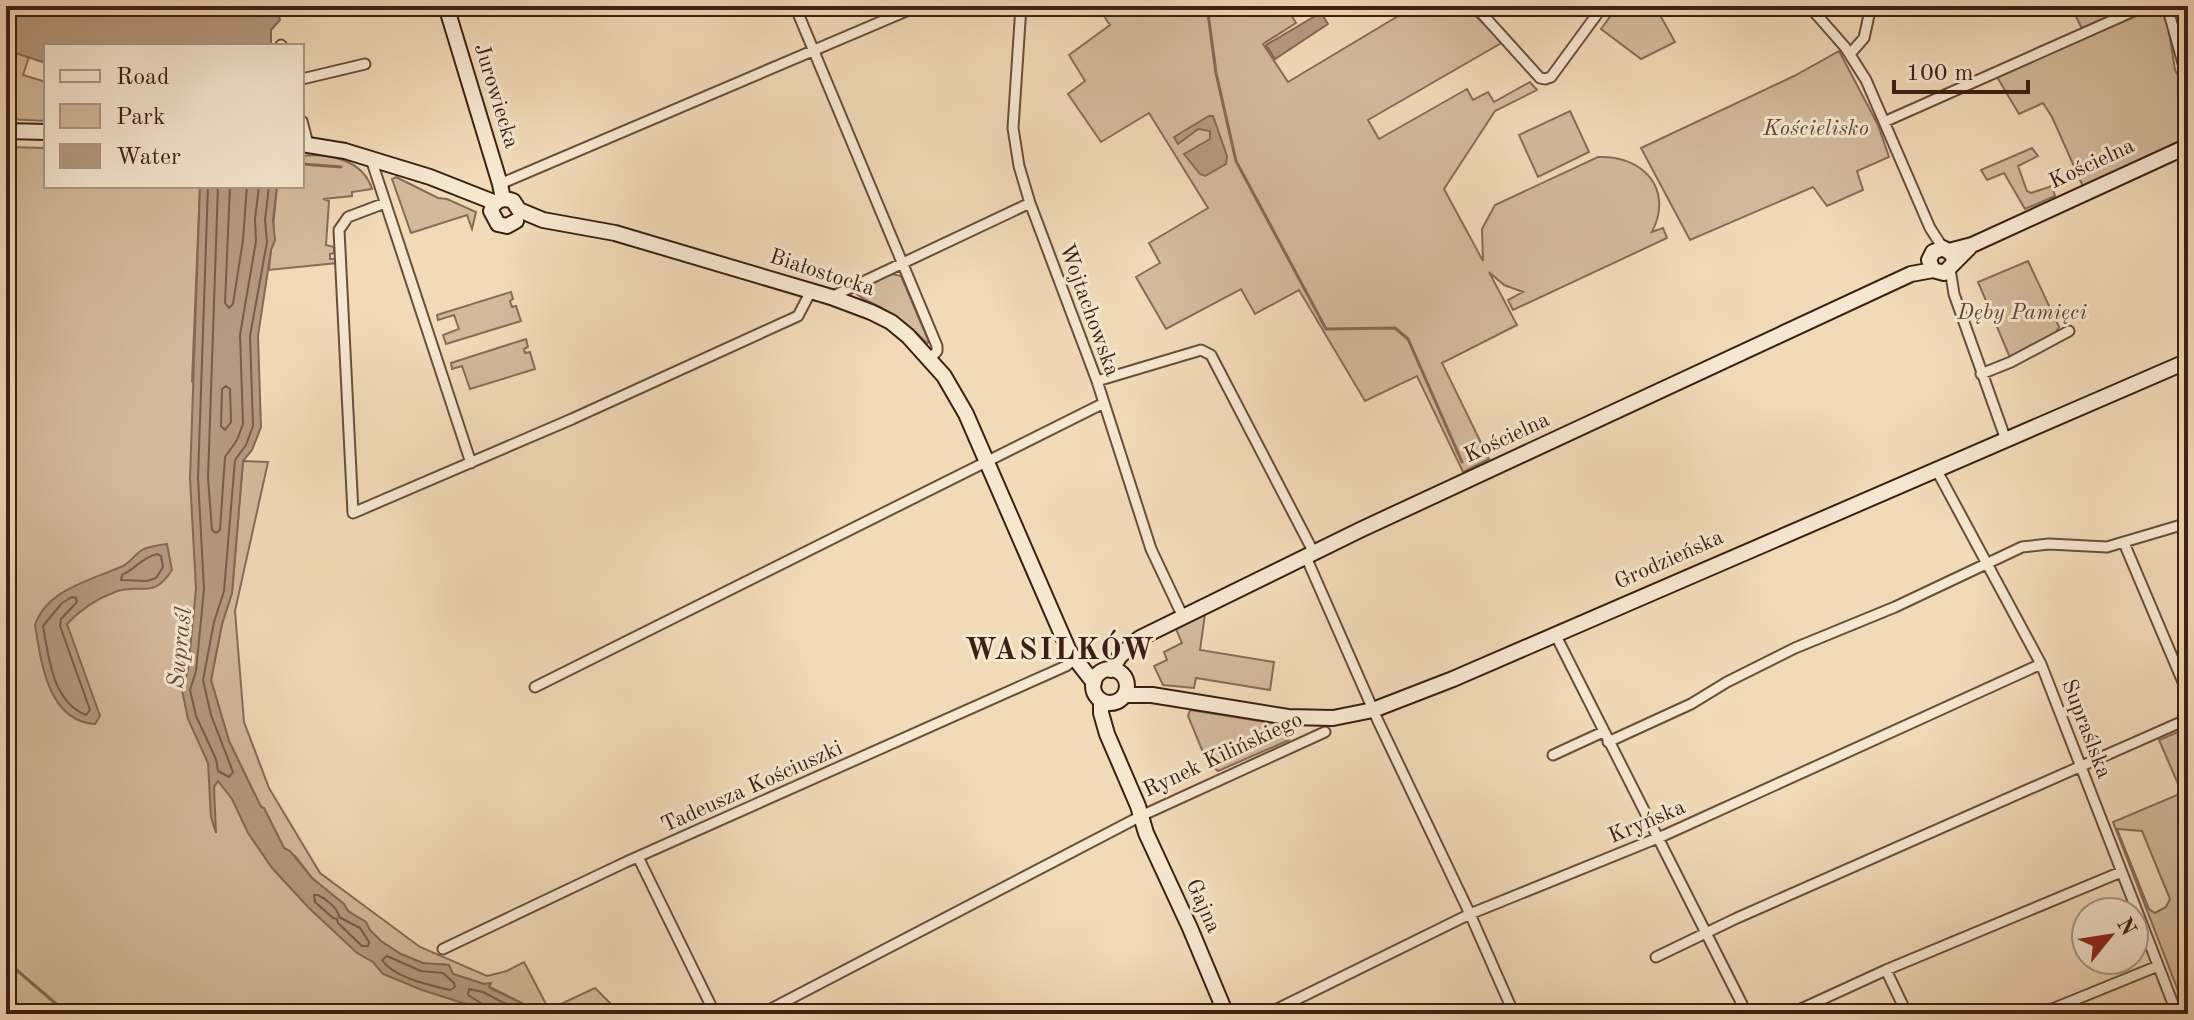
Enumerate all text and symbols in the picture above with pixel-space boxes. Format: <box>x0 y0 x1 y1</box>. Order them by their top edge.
street label: Jurowiecka <box>470 41 522 151</box>
legend <box>44 44 304 188</box>
scale bar <box>1894 44 2028 94</box>
text: 100 m <box>1906 62 1974 86</box>
text: Road <box>116 66 169 90</box>
text: Park <box>116 106 165 130</box>
park label: Kościelisko <box>1762 118 1869 140</box>
street label: Kościelna <box>2046 135 2138 193</box>
text: Water <box>116 146 181 170</box>
street label: Wojtachowska <box>1055 241 1123 379</box>
street label: Białostocka <box>767 246 877 300</box>
park label: Dęby Pamięci <box>1956 302 2087 324</box>
street label: Kościelna <box>1461 409 1553 467</box>
street label: Grodzieńska <box>1611 526 1727 594</box>
water label: Supraśl <box>165 606 197 690</box>
district label: WASILKÓW <box>965 629 1155 666</box>
street label: Supraślska <box>2057 676 2115 782</box>
street label: Rynek Kilińskiego <box>1140 708 1306 802</box>
street label: Tadeusza Kościuszki <box>658 737 846 837</box>
street label: Kryńska <box>1605 796 1689 848</box>
street label: Gajna <box>1181 876 1225 936</box>
north arrow <box>2070 896 2150 976</box>
text: N <box>2112 914 2139 940</box>

